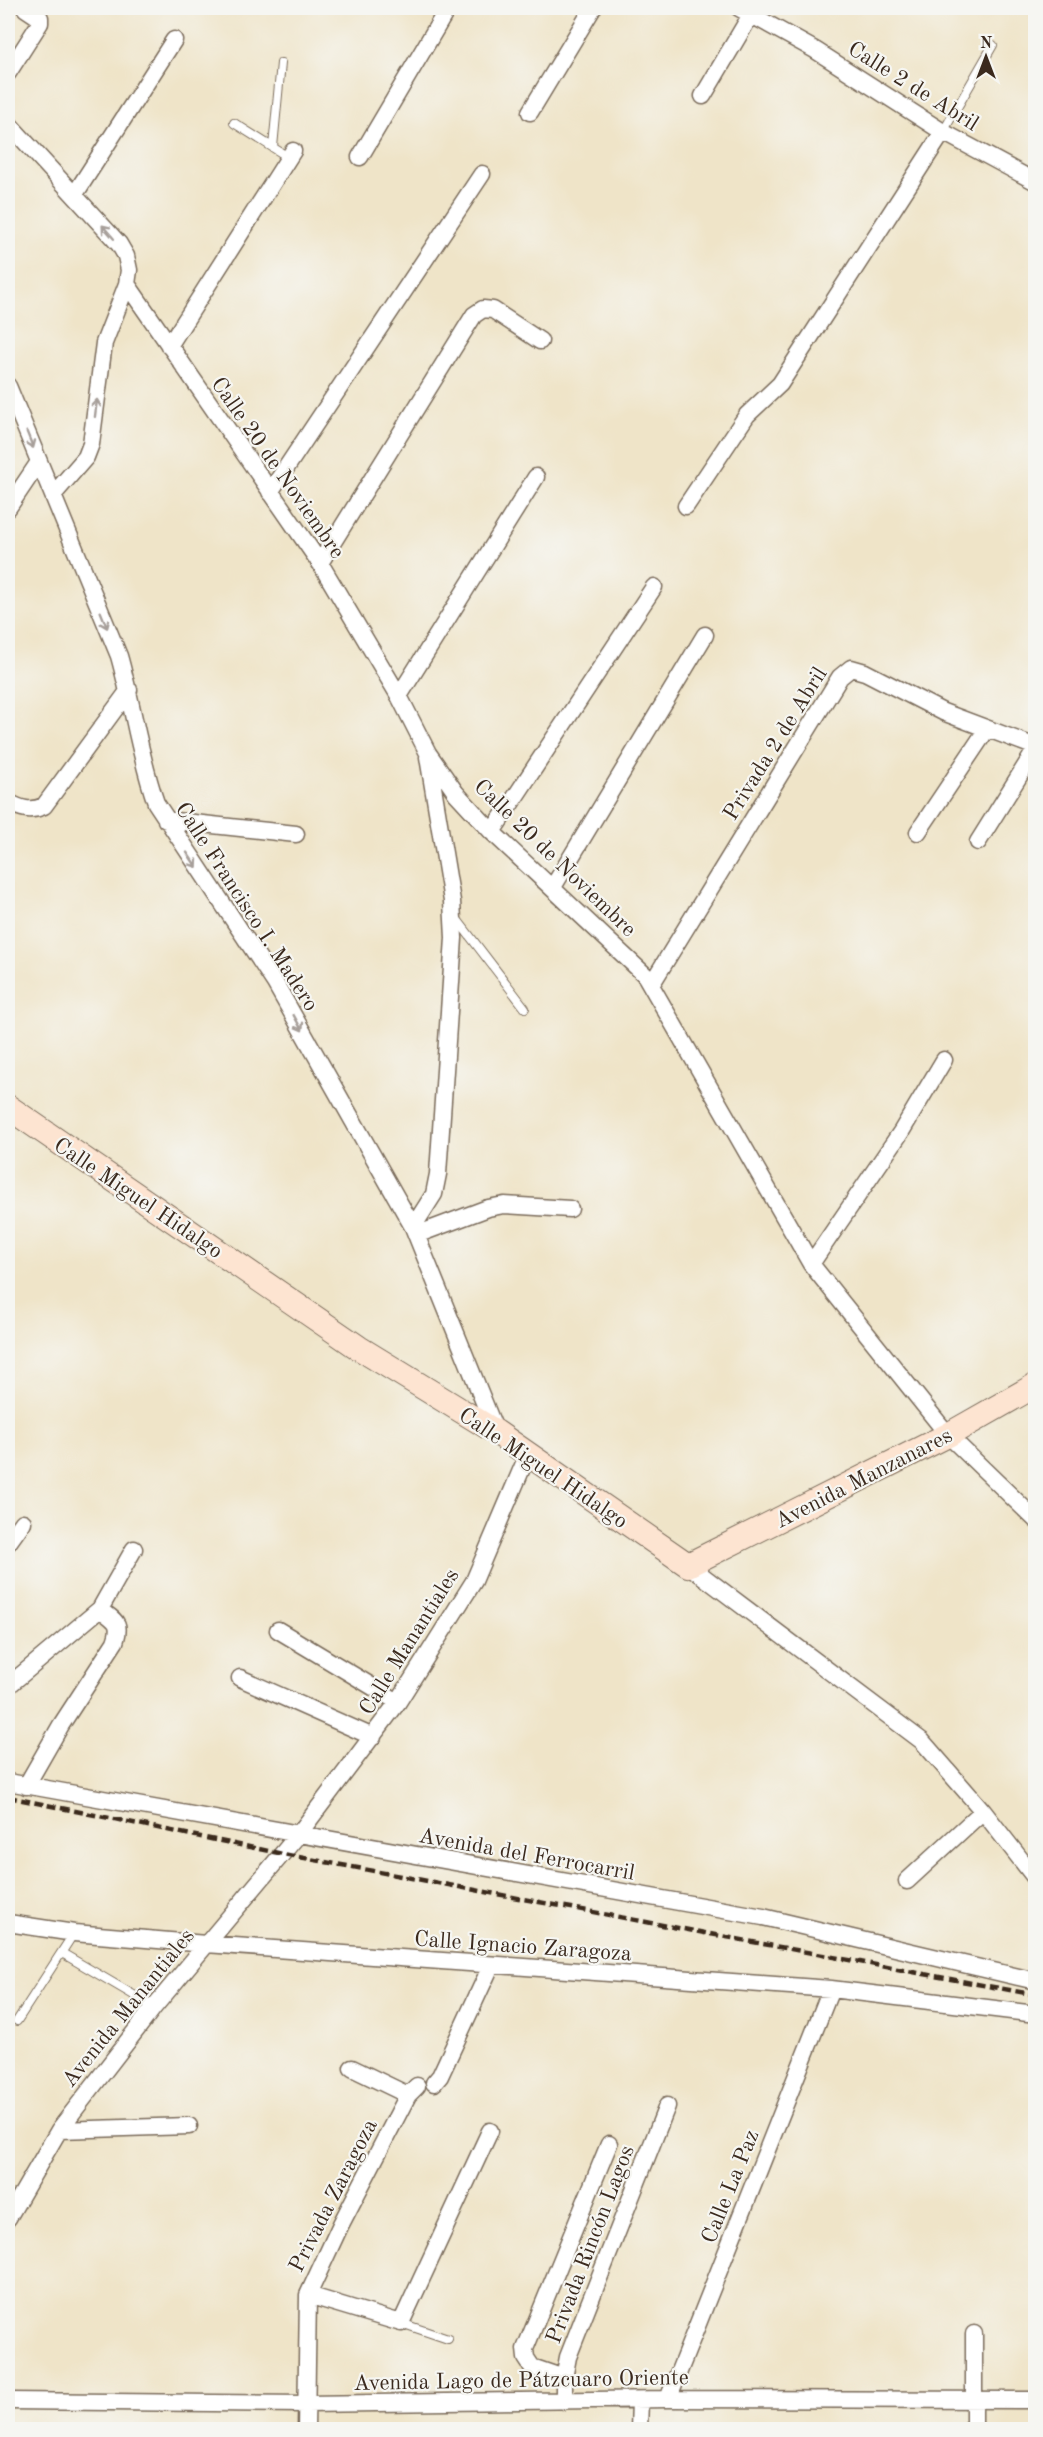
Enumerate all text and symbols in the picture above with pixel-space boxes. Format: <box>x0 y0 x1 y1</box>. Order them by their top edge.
north arrow <box>956 27 1016 87</box>
text: N <box>980 36 993 52</box>
street label: Calle 2 de Abril <box>844 38 982 136</box>
one-way arrow <box>101 224 115 239</box>
street label: Calle 20 de Noviembre <box>206 373 348 563</box>
one-way arrow <box>91 399 102 419</box>
one-way arrow <box>25 430 36 449</box>
one-way arrow <box>99 611 110 629</box>
street label: Privada 2 de Abril <box>720 664 832 824</box>
street label: Calle 20 de Noviembre <box>469 776 640 941</box>
street label: Calle Francisco I. Madero <box>171 799 322 1015</box>
one-way arrow <box>186 851 199 868</box>
one-way arrow <box>293 1014 304 1032</box>
street label: Calle Miguel Hidalgo <box>50 1134 226 1263</box>
street label: Calle Miguel Hidalgo <box>455 1404 631 1533</box>
street label: Avenida Manzanares <box>772 1425 956 1533</box>
street label: Calle Manantiales <box>356 1565 463 1719</box>
street label: Avenida del Ferrocarril <box>417 1825 636 1885</box>
street label: Avenida Manantiales <box>58 1925 199 2092</box>
street label: Calle Ignacio Zaragoza <box>413 1928 633 1966</box>
street label: Privada Zaragoza <box>286 2116 382 2276</box>
street label: Calle La Paz <box>698 2127 764 2247</box>
street label: Privada Rincón Lagos <box>543 2143 639 2347</box>
street label: Avenida Lago de Pátzcuaro Oriente <box>353 2367 689 2395</box>

